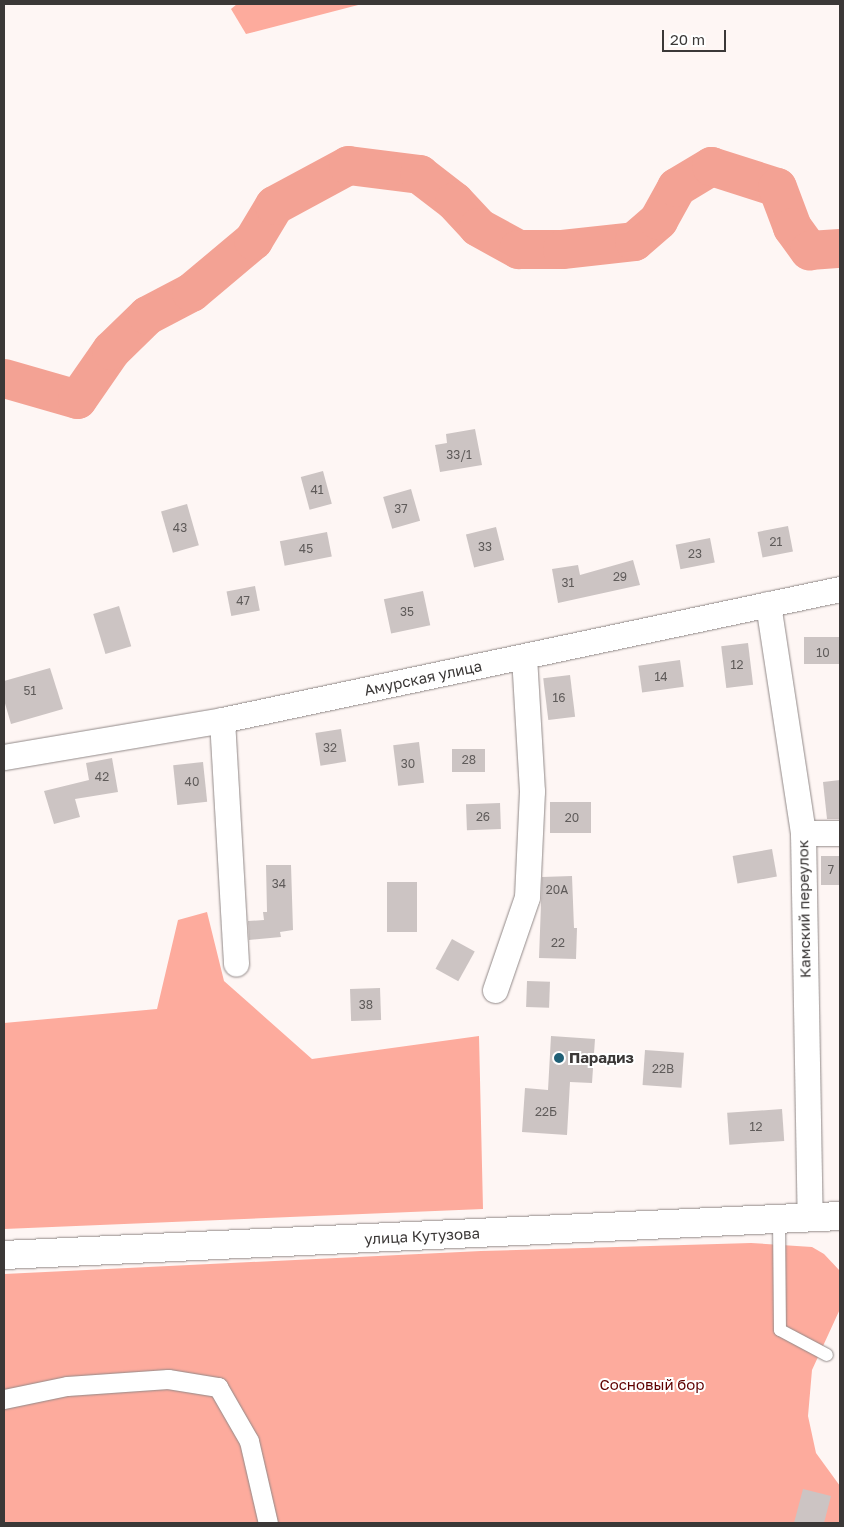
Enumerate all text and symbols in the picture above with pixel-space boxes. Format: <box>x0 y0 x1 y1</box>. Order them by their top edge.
scale bar <box>664 20 728 52</box>
text: 20 m <box>670 30 705 48</box>
house number: 33/1 <box>446 448 472 462</box>
house number: 41 <box>310 483 324 497</box>
house number: 37 <box>394 502 408 516</box>
house number: 43 <box>173 521 187 535</box>
house number: 21 <box>770 535 782 549</box>
house number: 33 <box>478 540 492 554</box>
house number: 45 <box>299 542 313 556</box>
house number: 23 <box>688 547 702 561</box>
house number: 29 <box>613 570 627 584</box>
house number: 31 <box>562 576 574 590</box>
house number: 47 <box>236 594 250 608</box>
house number: 35 <box>400 605 414 619</box>
house number: 10 <box>816 646 830 660</box>
street label: Амурская улица <box>363 657 483 699</box>
house number: 12 <box>731 658 743 672</box>
house number: 14 <box>654 670 668 684</box>
house number: 51 <box>24 684 36 698</box>
house number: 16 <box>552 691 566 705</box>
house number: 32 <box>323 741 337 755</box>
house number: 28 <box>462 753 476 767</box>
house number: 30 <box>401 757 415 771</box>
house number: 42 <box>95 770 109 784</box>
house number: 40 <box>185 775 199 789</box>
house number: 26 <box>476 810 490 824</box>
house number: 20 <box>565 811 579 825</box>
street label: Камский переулок <box>794 840 814 978</box>
house number: 7 <box>828 863 834 877</box>
house number: 34 <box>272 877 286 891</box>
house number: 20А <box>546 883 568 897</box>
house number: 22 <box>551 936 565 950</box>
house number: 38 <box>359 998 373 1012</box>
place label: Парадиз <box>569 1049 634 1067</box>
marker: Парадиз <box>553 1052 565 1064</box>
house number: 22В <box>652 1062 674 1076</box>
house number: 22Б <box>535 1105 557 1119</box>
house number: 12 <box>750 1120 762 1134</box>
street label: улица Кутузова <box>364 1224 480 1248</box>
park label: Сосновый бор <box>600 1376 704 1394</box>

